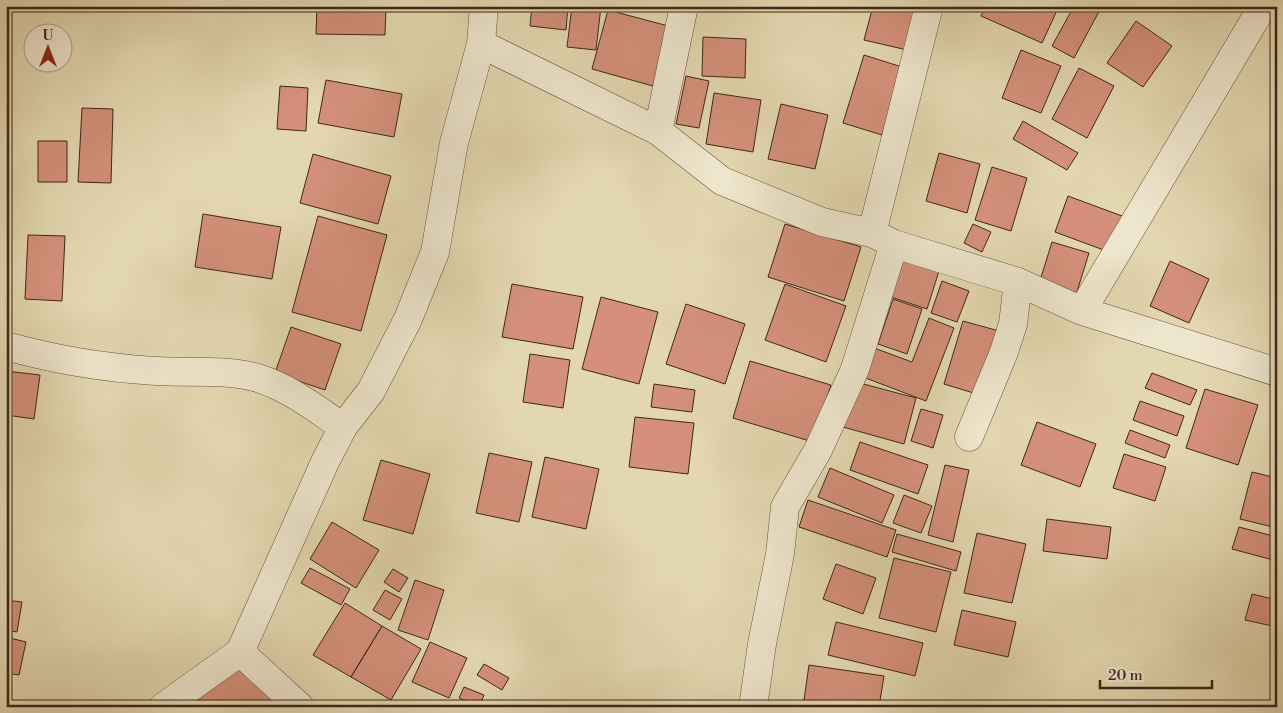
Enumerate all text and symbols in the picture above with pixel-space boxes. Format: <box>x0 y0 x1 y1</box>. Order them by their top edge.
north arrow <box>22 22 72 72</box>
text: U <box>43 27 54 45</box>
scale bar <box>1100 658 1213 690</box>
text: 20 m <box>1108 666 1143 685</box>

